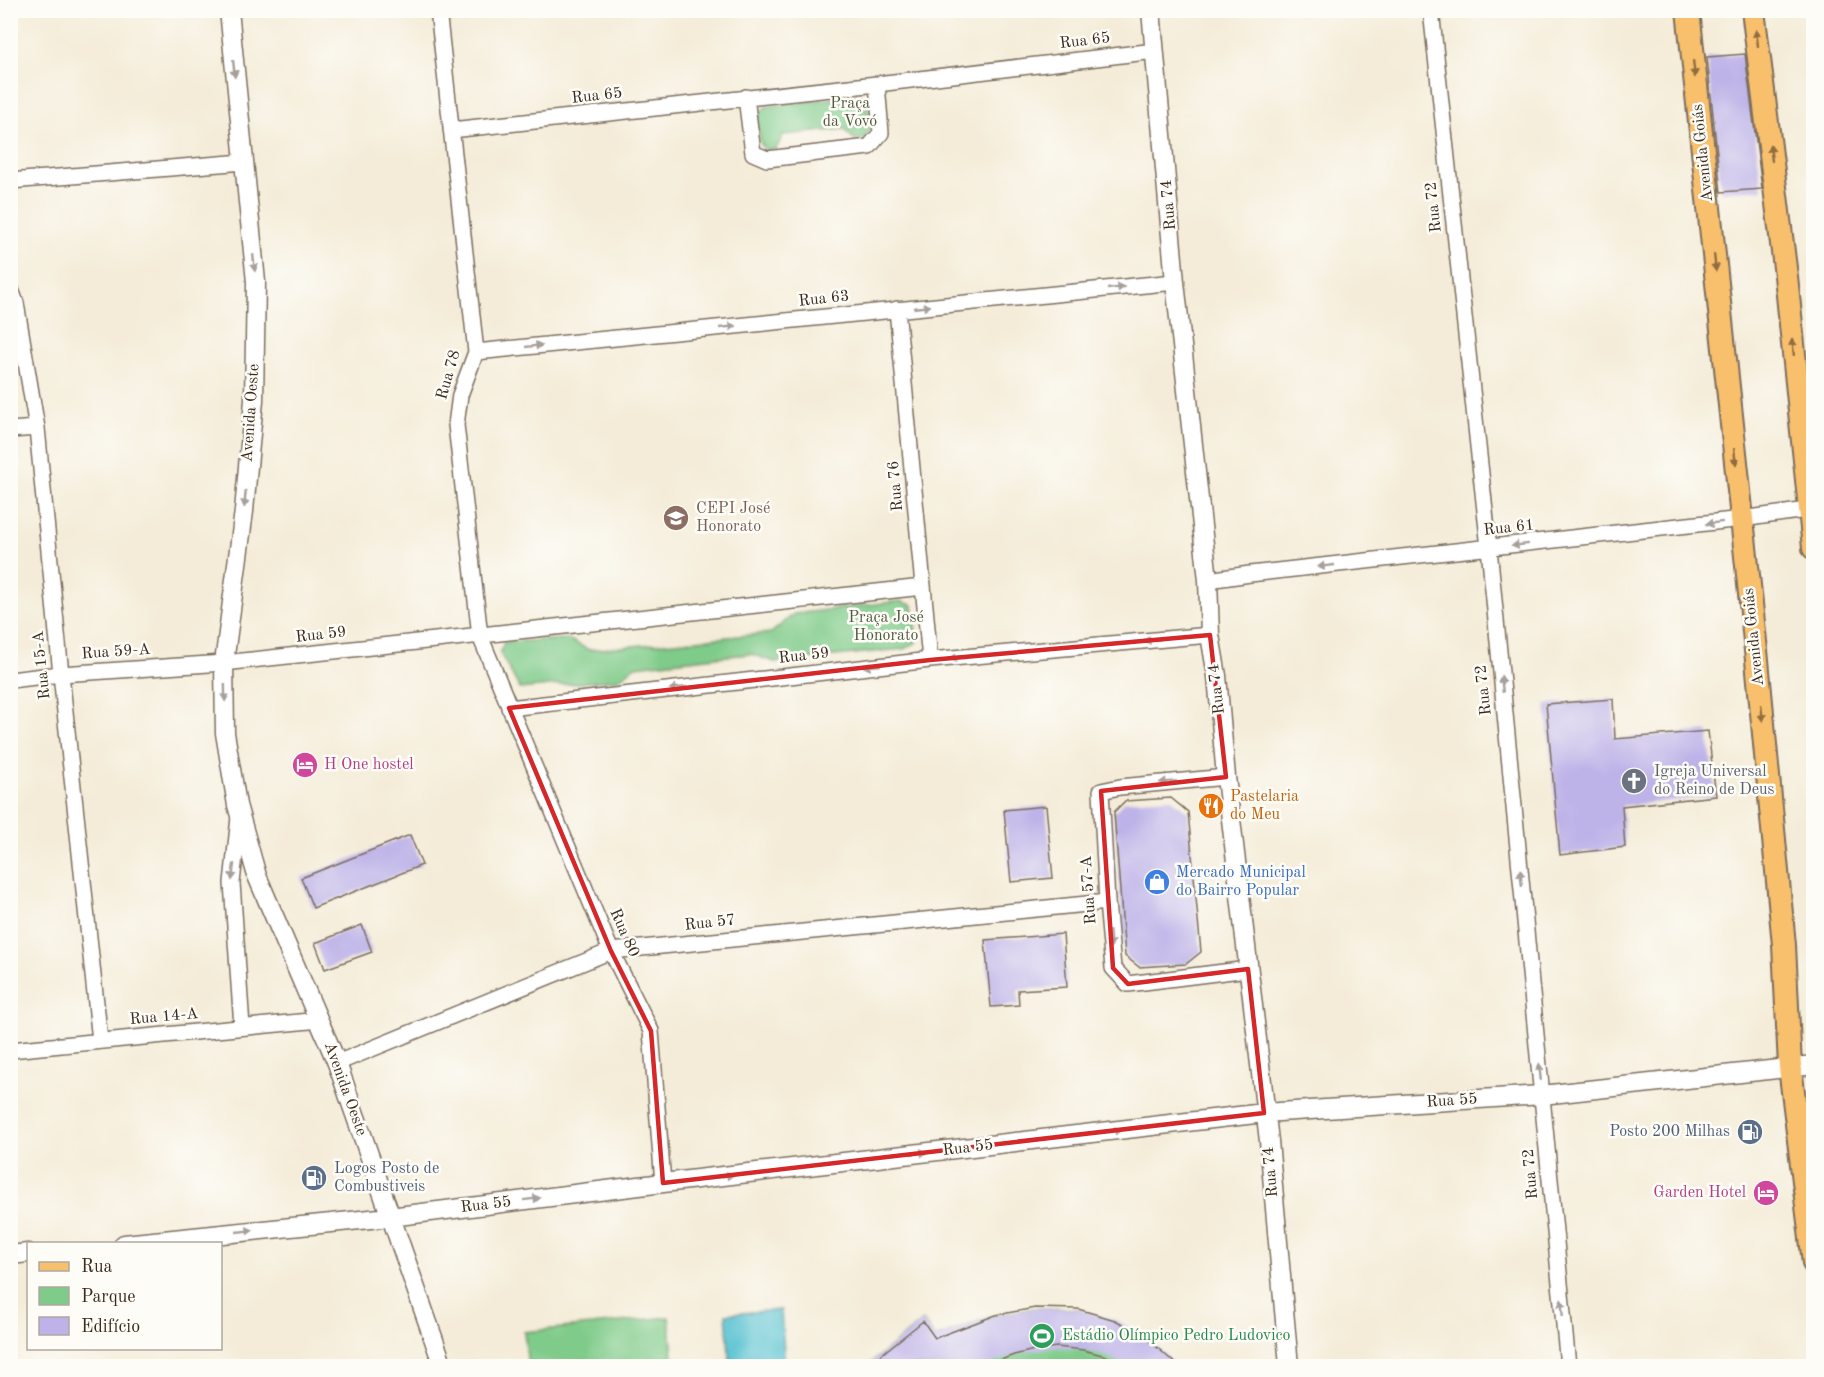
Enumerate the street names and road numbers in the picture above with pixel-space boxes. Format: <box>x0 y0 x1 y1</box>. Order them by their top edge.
street label: Rua 65 <box>1059 30 1111 52</box>
street label: Rua 65 <box>571 85 623 107</box>
street label: Avenida Goiás <box>1690 103 1716 203</box>
street label: Rua 74 <box>1159 179 1179 231</box>
street label: Rua 72 <box>1423 181 1445 233</box>
street label: Rua 63 <box>798 288 850 310</box>
street label: Rua 78 <box>434 348 464 402</box>
street label: Avenida Oeste <box>240 363 262 463</box>
street label: Rua 76 <box>886 460 906 512</box>
street label: Rua 61 <box>1483 517 1535 539</box>
street label: Avenida Goiás <box>1741 587 1767 687</box>
street label: Rua 59 <box>295 624 347 646</box>
street label: Rua 15-A <box>30 630 54 700</box>
street label: Rua 59-A <box>81 642 151 662</box>
street label: Rua 59 <box>778 645 830 667</box>
street label: Rua 74 <box>1206 663 1228 715</box>
street label: Rua 72 <box>1473 664 1495 716</box>
street label: Rua 57-A <box>1079 855 1099 925</box>
street label: Rua 80 <box>606 906 642 960</box>
street label: Rua 57 <box>684 912 736 934</box>
street label: Rua 14-A <box>129 1006 199 1028</box>
street label: Avenida Oeste <box>321 1040 369 1138</box>
street label: Rua 55 <box>1426 1091 1478 1111</box>
street label: Rua 55 <box>942 1137 994 1159</box>
street label: Rua 74 <box>1261 1146 1281 1198</box>
street label: Rua 72 <box>1521 1148 1541 1200</box>
street label: Rua 55 <box>460 1194 512 1216</box>

